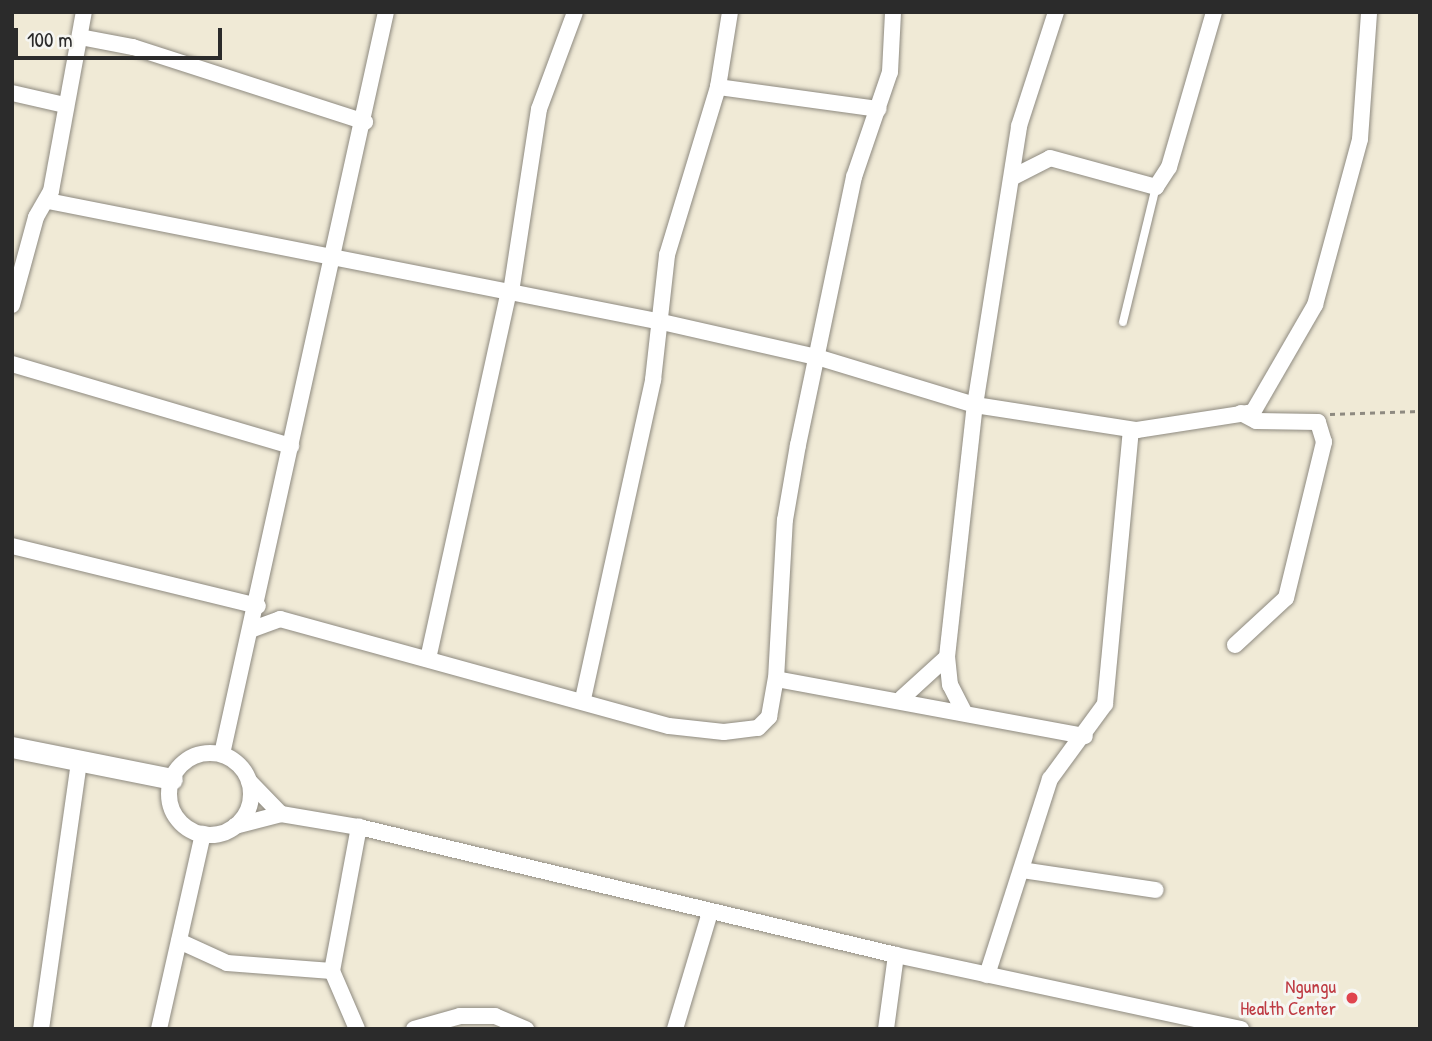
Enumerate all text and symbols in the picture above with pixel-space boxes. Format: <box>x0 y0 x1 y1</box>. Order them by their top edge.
scale bar <box>18 14 226 58</box>
text: 100 m <box>27 25 73 54</box>
place label: Ngungu Health Center <box>1240 976 1336 1020</box>
marker: Ngungu Health Center <box>1342 988 1362 1008</box>

